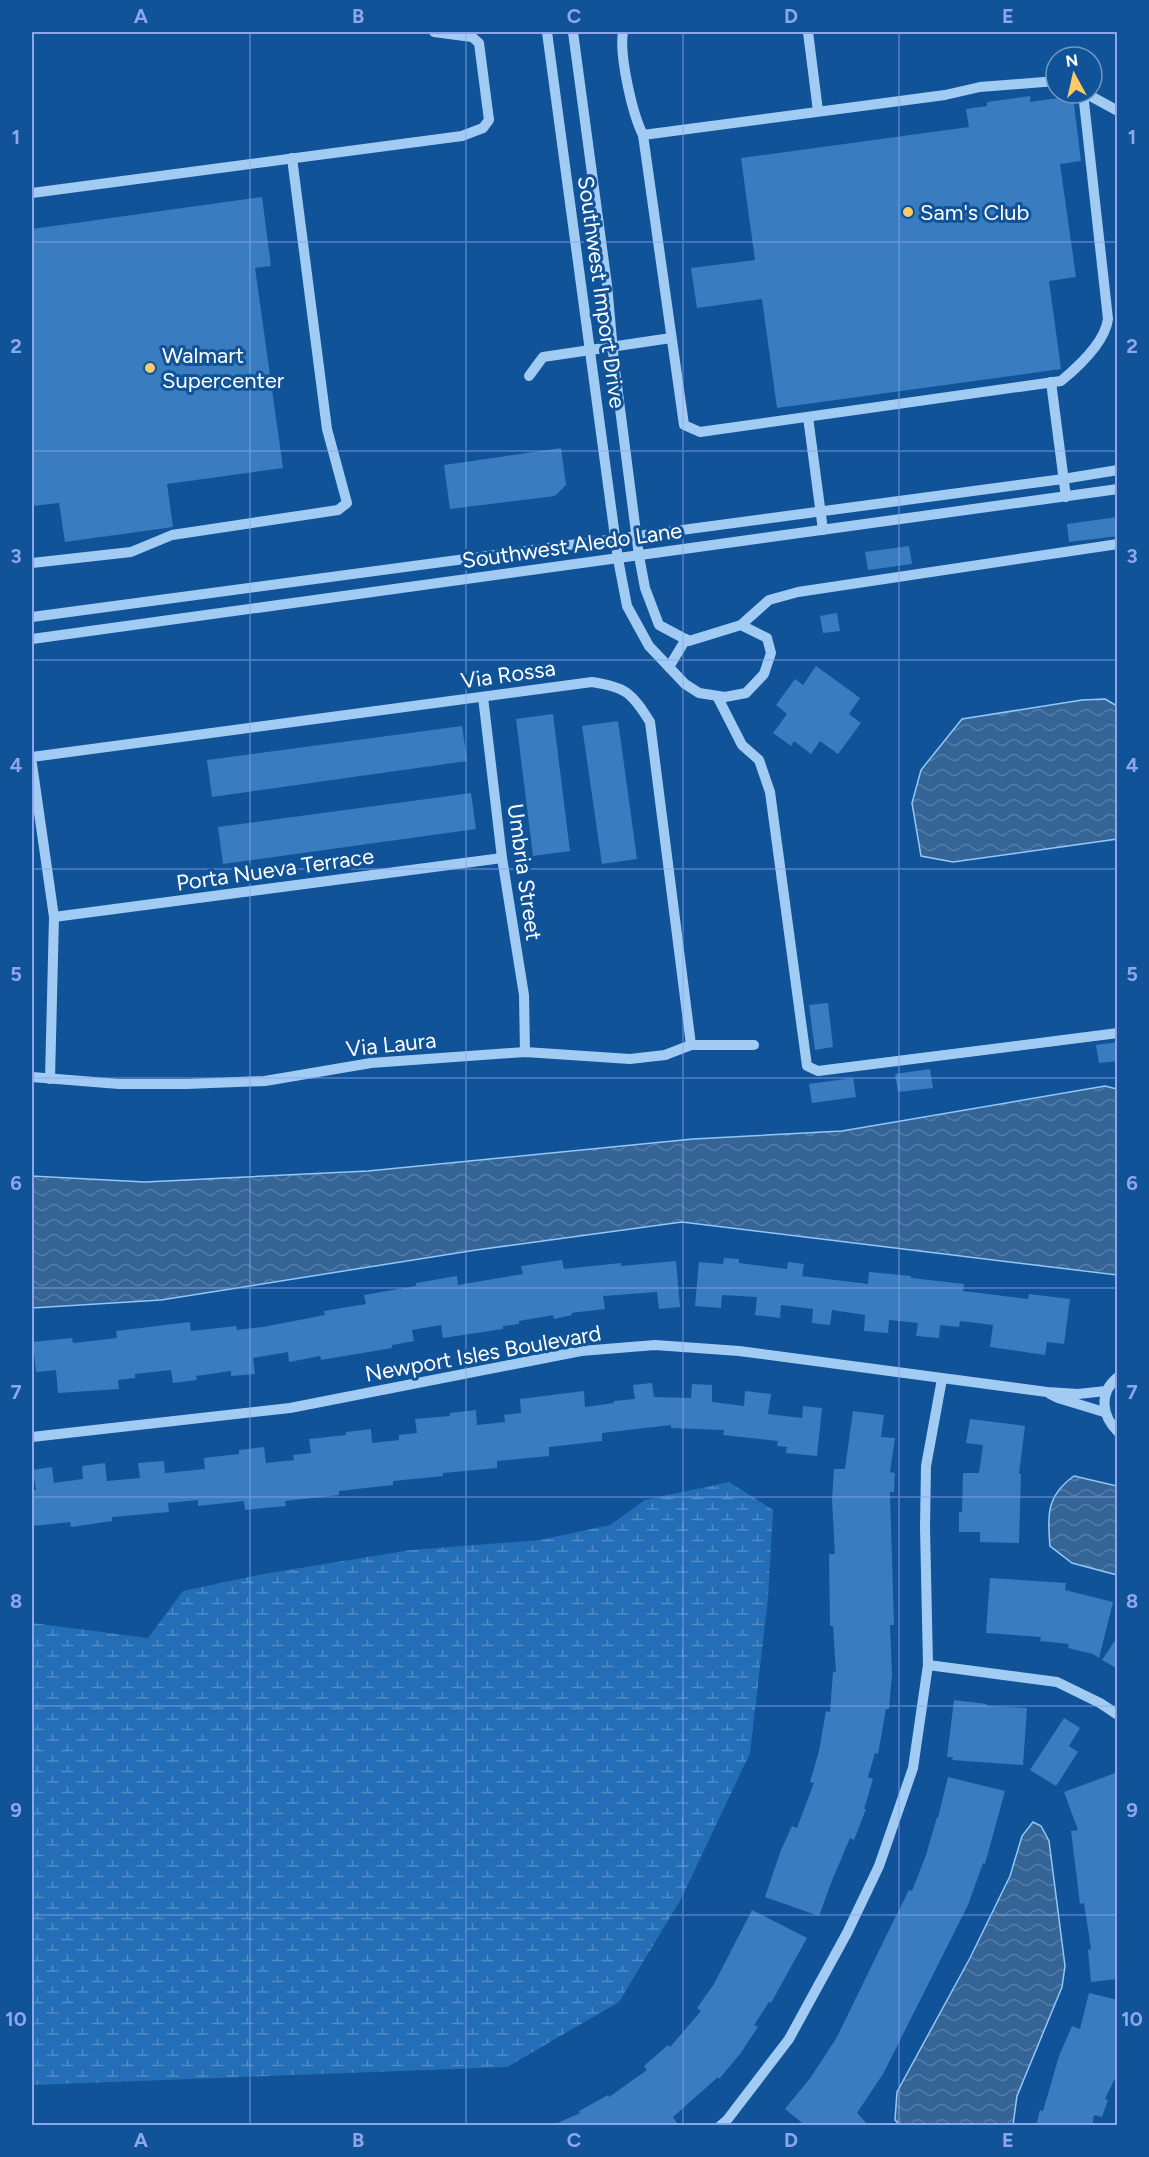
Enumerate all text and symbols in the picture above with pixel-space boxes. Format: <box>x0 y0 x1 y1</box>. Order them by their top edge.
text: A <box>134 4 149 28</box>
text: B <box>352 4 364 28</box>
text: C <box>567 4 581 28</box>
text: D <box>784 4 798 28</box>
text: E <box>1002 4 1014 28</box>
north arrow <box>1044 45 1104 105</box>
text: N <box>1065 50 1079 71</box>
text: 1 <box>12 125 20 149</box>
text: 1 <box>1128 125 1136 149</box>
street label: Southwest Import Drive <box>572 174 631 410</box>
place label: Sam's Club <box>920 199 1029 226</box>
marker: Sam's Club <box>901 205 915 219</box>
text: 2 <box>10 334 22 358</box>
text: 2 <box>1126 334 1138 358</box>
place label: Walmart Supercenter <box>162 342 285 394</box>
marker: Walmart Supercenter <box>143 361 157 375</box>
street label: Southwest Aledo Lane <box>460 517 684 574</box>
text: 3 <box>10 544 22 568</box>
text: 3 <box>1126 544 1138 568</box>
street label: Via Rossa <box>459 654 557 694</box>
text: 4 <box>10 753 23 777</box>
text: 4 <box>1126 753 1139 777</box>
street label: Umbria Street <box>502 802 547 942</box>
street label: Porta Nueva Terrace <box>175 842 376 897</box>
text: 5 <box>10 962 22 986</box>
text: 5 <box>1126 962 1138 986</box>
street label: Via Laura <box>345 1026 438 1063</box>
text: 6 <box>10 1171 22 1195</box>
text: 6 <box>1126 1171 1138 1195</box>
street label: Newport Isles Boulevard <box>363 1319 603 1388</box>
text: 7 <box>10 1380 22 1404</box>
text: 7 <box>1126 1380 1138 1404</box>
text: 8 <box>10 1589 22 1613</box>
text: 8 <box>1126 1589 1138 1613</box>
text: 9 <box>10 1798 22 1822</box>
text: 9 <box>1126 1798 1138 1822</box>
text: 10 <box>5 2007 27 2031</box>
text: 10 <box>1121 2007 1143 2031</box>
text: A <box>134 2128 149 2152</box>
text: B <box>352 2128 364 2152</box>
text: C <box>567 2128 581 2152</box>
text: D <box>784 2128 798 2152</box>
text: E <box>1002 2128 1014 2152</box>

